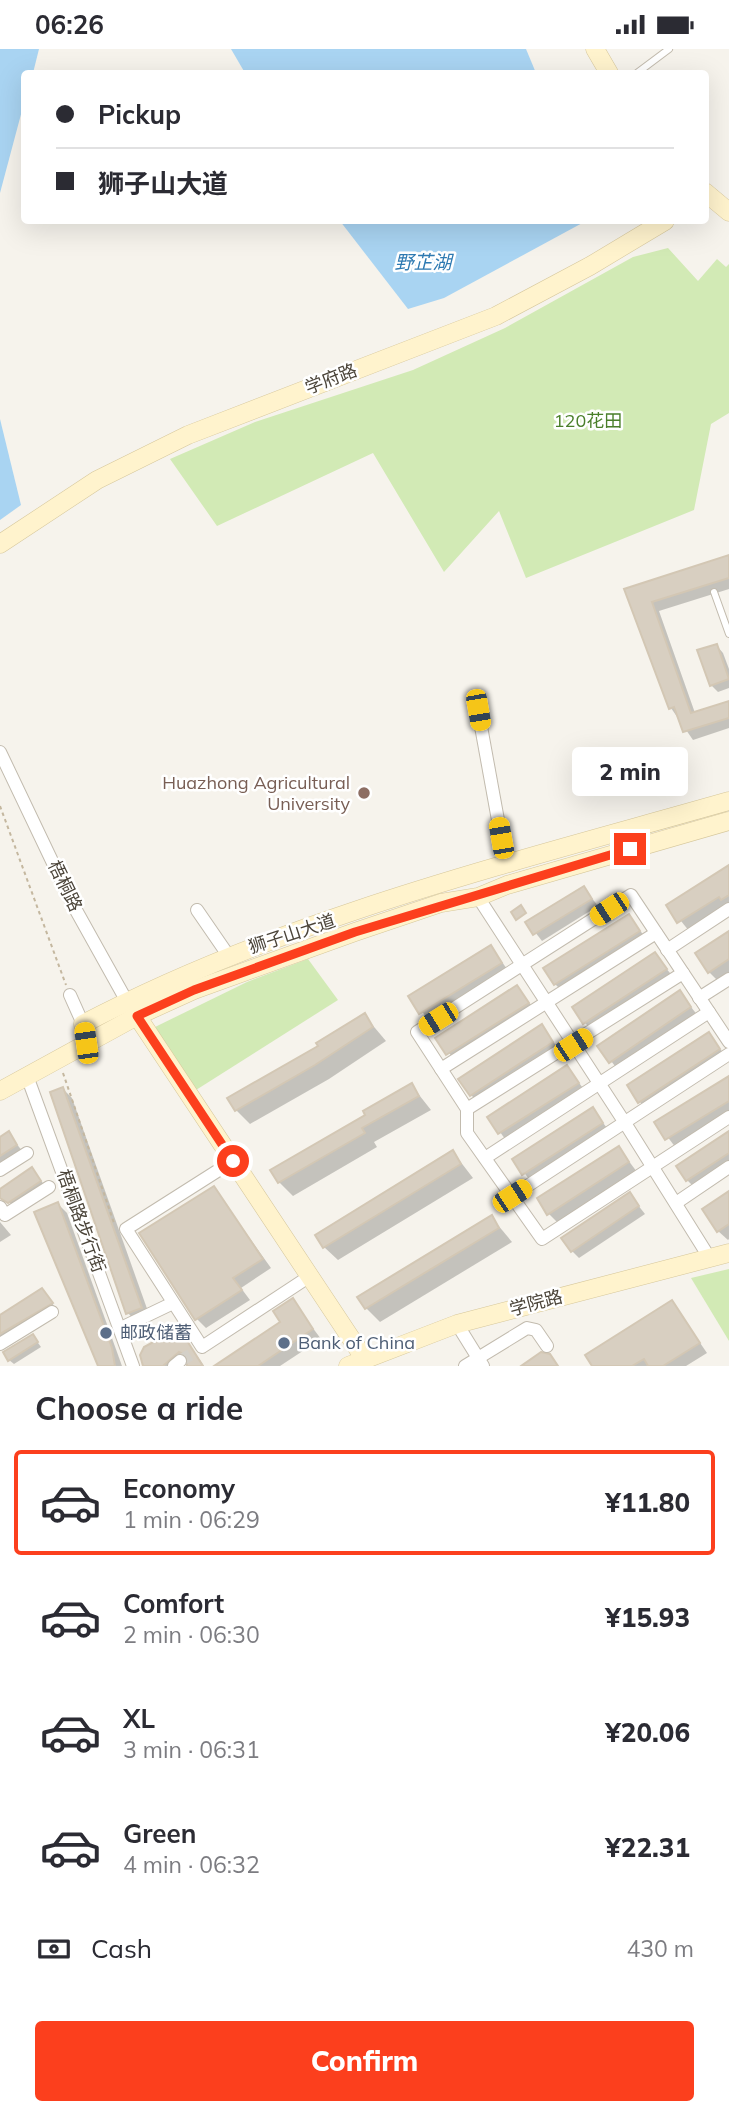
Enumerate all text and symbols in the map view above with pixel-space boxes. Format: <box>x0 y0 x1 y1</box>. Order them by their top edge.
text: 06:26 <box>35 8 104 41</box>
text: Pickup <box>98 98 181 131</box>
text: 狮子山大道 <box>98 167 228 200</box>
water label: 野芷湖 <box>394 250 454 274</box>
street label: 学府路 <box>301 358 360 399</box>
park label: 120花田 <box>554 409 622 432</box>
car <box>465 687 492 733</box>
callout: 2 min <box>572 747 688 797</box>
text: 2 min <box>599 757 661 786</box>
place label: Huazhong Agricultural University <box>162 771 350 815</box>
marker: Huazhong Agricultural University <box>356 785 372 801</box>
car <box>488 815 515 861</box>
route end <box>614 833 646 865</box>
street label: 梧桐路 <box>43 856 88 915</box>
car <box>586 889 633 929</box>
street label: 狮子山大道 <box>245 909 338 958</box>
car <box>415 999 462 1039</box>
car <box>73 1021 100 1065</box>
car <box>550 1025 597 1065</box>
route start <box>217 1145 249 1177</box>
street label: 梧桐路步行街 <box>52 1166 111 1276</box>
car <box>489 1176 536 1216</box>
street label: 学院路 <box>507 1284 565 1321</box>
place label: 邮政储蓄 <box>120 1321 192 1344</box>
marker: 邮政储蓄 <box>98 1325 114 1341</box>
place label: Bank of China <box>298 1331 415 1354</box>
marker: Bank of China <box>276 1335 292 1351</box>
text: Choose a ride <box>35 1388 243 1428</box>
icon: car <box>39 1471 102 1534</box>
text: Economy <box>123 1472 235 1505</box>
text: ¥11.80 <box>605 1486 690 1519</box>
text: 1 min · 06:29 <box>123 1505 260 1534</box>
icon: car <box>39 1586 102 1649</box>
text: Comfort <box>123 1587 224 1620</box>
text: ¥15.93 <box>605 1601 690 1634</box>
text: 2 min · 06:30 <box>123 1620 260 1649</box>
icon: car <box>39 1701 102 1764</box>
text: XL <box>123 1702 155 1735</box>
text: ¥20.06 <box>605 1716 690 1749</box>
text: 3 min · 06:31 <box>123 1735 260 1764</box>
icon: car <box>39 1816 102 1879</box>
text: Green <box>123 1817 196 1850</box>
text: ¥22.31 <box>605 1831 690 1864</box>
text: 4 min · 06:32 <box>123 1850 260 1879</box>
icon: cash <box>35 1930 73 1968</box>
text: Cash <box>91 1932 152 1965</box>
text: 430 m <box>626 1934 694 1963</box>
button: Confirm <box>35 2021 694 2101</box>

